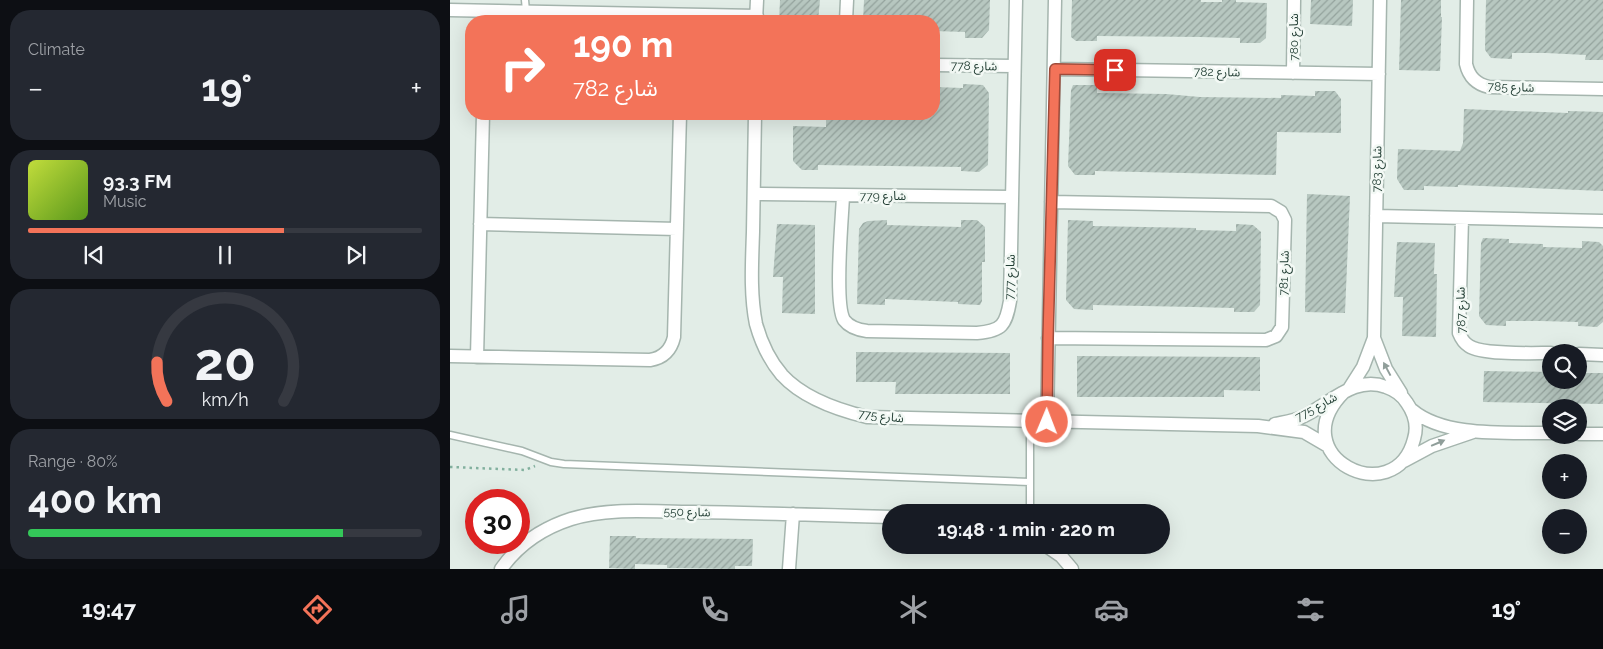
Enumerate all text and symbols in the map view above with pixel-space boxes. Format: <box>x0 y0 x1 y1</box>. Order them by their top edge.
street label: شارع 780 <box>1287 13 1303 61</box>
text: 190 m <box>573 24 673 65</box>
icon: right <box>490 35 555 100</box>
text: Climate <box>28 40 85 59</box>
pin <box>1094 49 1136 91</box>
icon: arrive <box>1101 56 1129 84</box>
street label: شارع 778 <box>951 59 997 75</box>
text: 19° <box>201 65 252 110</box>
street label: شارع 782 <box>1194 65 1240 81</box>
text: − <box>28 72 43 105</box>
text: + <box>410 72 422 105</box>
text: شارع 782 <box>573 75 658 101</box>
street label: شارع 785 <box>1487 79 1534 97</box>
street label: شارع 783 <box>1370 146 1386 192</box>
text: 93.3 FM <box>103 170 172 192</box>
street label: شارع 779 <box>860 189 906 205</box>
text: Music <box>103 192 147 211</box>
icon: previous <box>80 241 108 269</box>
icon: pause <box>211 241 239 269</box>
icon: next <box>342 241 370 269</box>
street label: شارع 781 <box>1276 250 1294 296</box>
street label: شارع 777 <box>1002 254 1020 300</box>
street label: شارع 787 <box>1454 287 1470 333</box>
text: 20 <box>194 331 256 392</box>
map controls <box>1542 344 1587 554</box>
button: search <box>1542 344 1587 389</box>
one-way arrow <box>1383 362 1391 376</box>
text: km/h <box>201 389 249 410</box>
street label: شارع 775 <box>1293 390 1340 426</box>
position arrow <box>1020 395 1072 447</box>
button: layers <box>1542 399 1587 444</box>
street label: شارع 775 <box>857 407 904 427</box>
one-way arrow <box>1431 439 1445 447</box>
text: Range · 80% <box>28 452 118 471</box>
button: + <box>1542 454 1587 499</box>
text: 400 km <box>28 477 162 522</box>
speed limit sign: 30 <box>465 489 530 554</box>
street label: شارع 550 <box>663 505 711 521</box>
button: − <box>1542 509 1587 554</box>
text: 19:48 · 1 min · 220 m <box>937 518 1115 540</box>
icon: directions <box>300 592 335 627</box>
icon: music <box>498 592 533 627</box>
icon: phone <box>697 592 732 627</box>
icon: climate <box>896 592 931 627</box>
icon: car <box>1094 592 1129 627</box>
icon: filters <box>1293 592 1328 627</box>
text: 19:47 <box>82 596 136 622</box>
text: 19° <box>1492 596 1521 622</box>

